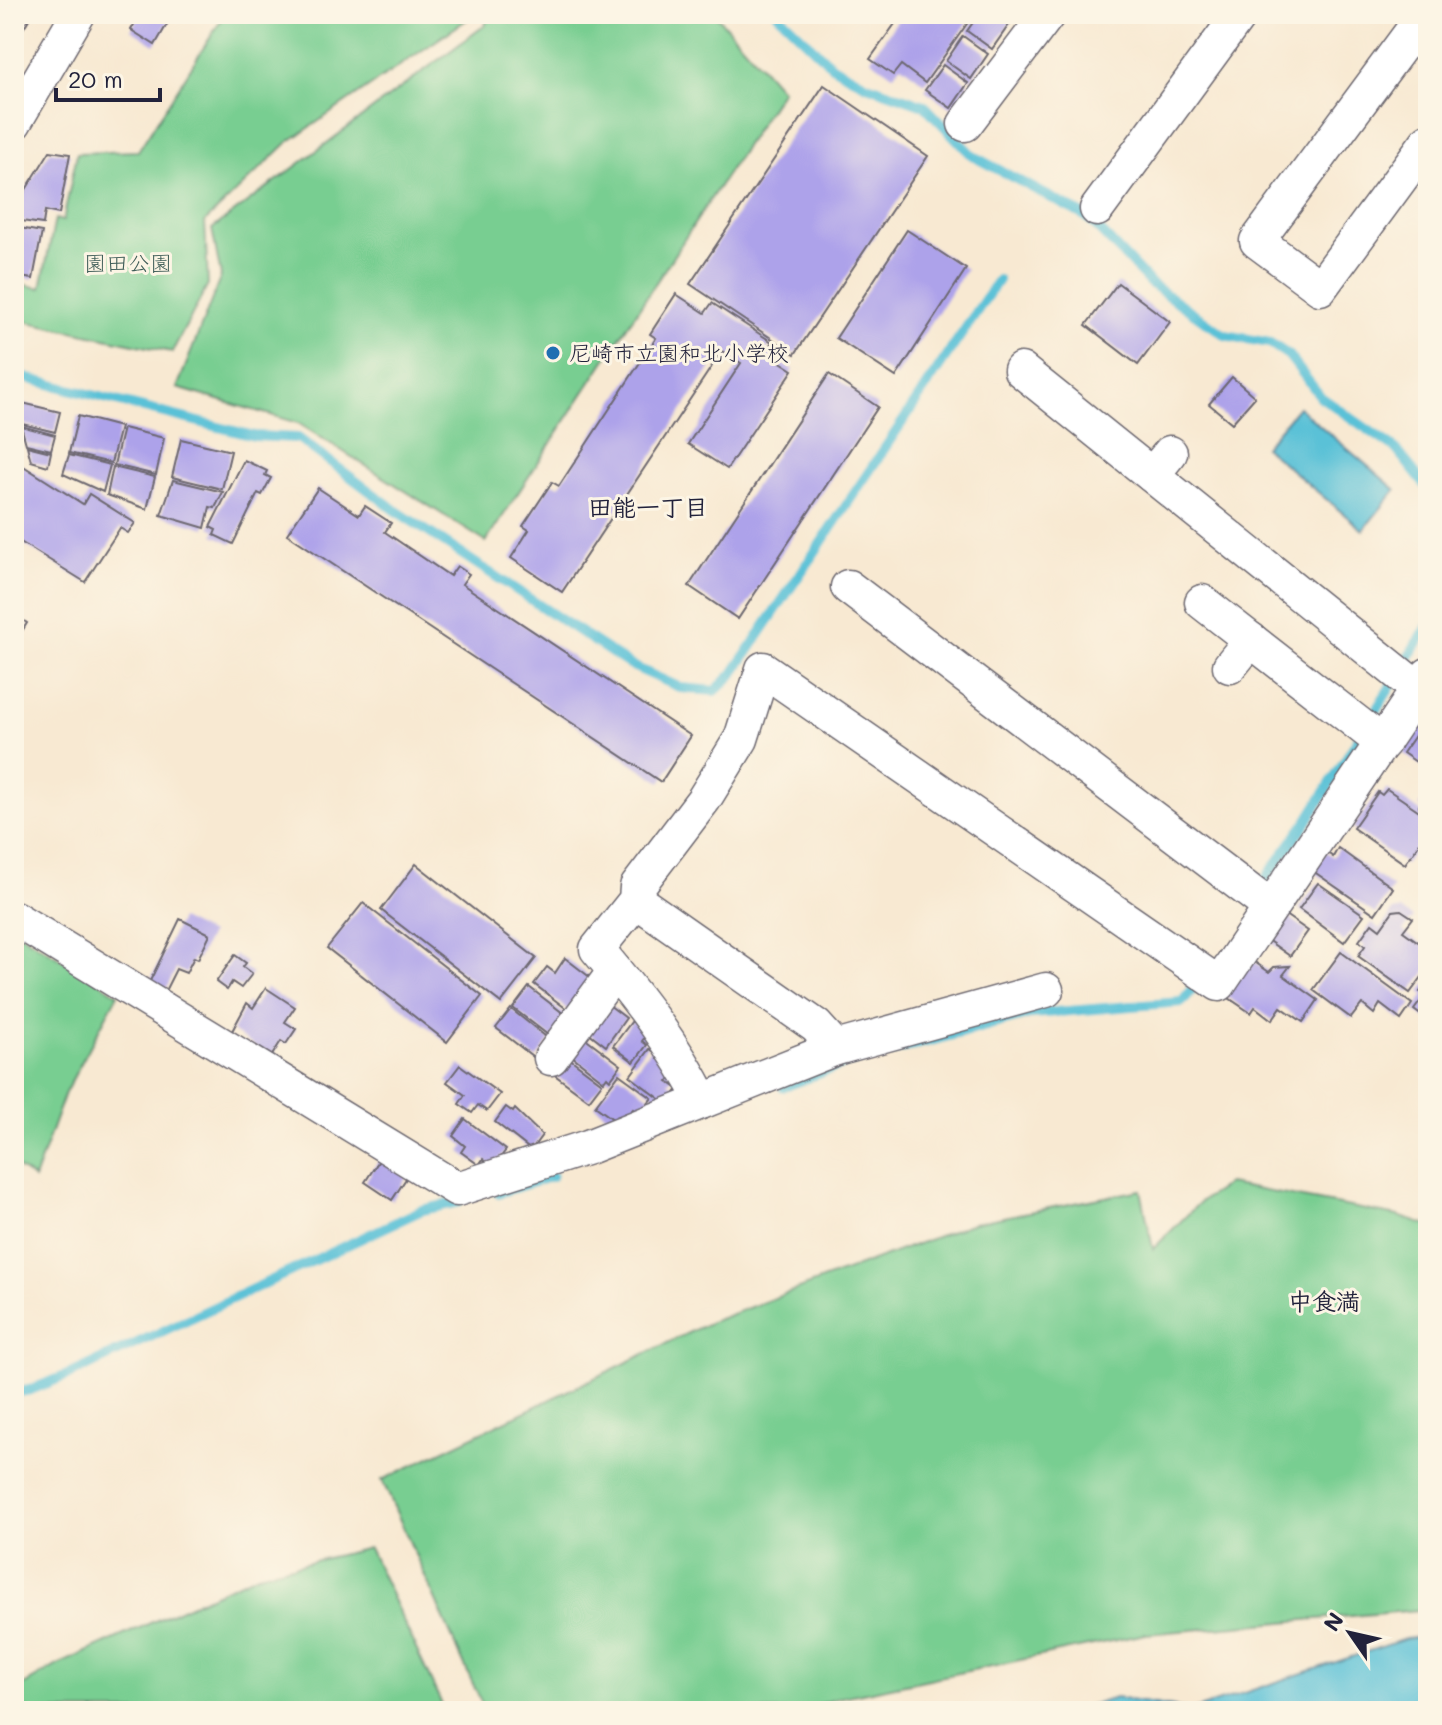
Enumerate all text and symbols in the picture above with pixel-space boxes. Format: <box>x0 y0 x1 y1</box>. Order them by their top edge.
scale bar <box>56 52 160 102</box>
text: 20 m <box>68 63 123 94</box>
park label: 園田公園 <box>84 248 172 277</box>
place label: 尼崎市立園和北小学校 <box>569 338 789 367</box>
marker: 尼崎市立園和北小学校 <box>544 344 562 362</box>
district label: 田能一丁目 <box>588 491 708 522</box>
district label: 中食満 <box>1288 1285 1360 1316</box>
north arrow <box>1310 1593 1390 1673</box>
text: N <box>1316 1607 1350 1637</box>

